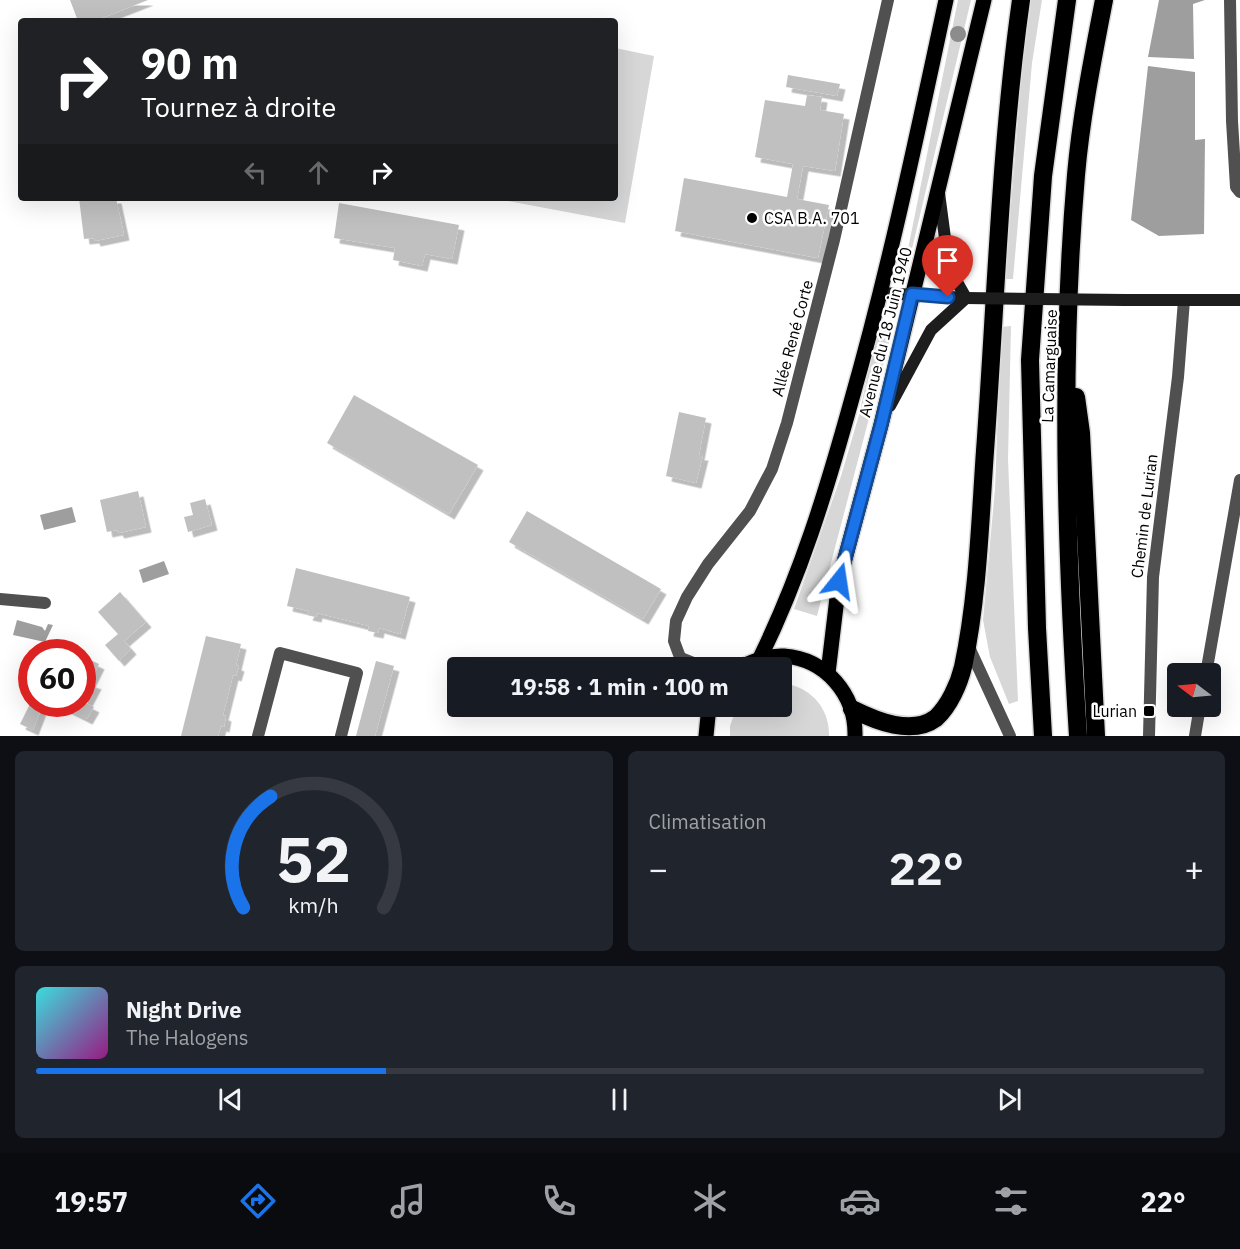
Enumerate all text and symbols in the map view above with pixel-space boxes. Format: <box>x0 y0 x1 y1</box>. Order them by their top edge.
text: 90 m <box>141 36 239 91</box>
icon: right <box>42 42 120 120</box>
text: Tournez à droite <box>141 89 336 124</box>
icon: left <box>239 156 272 189</box>
icon: ahead <box>302 156 335 189</box>
icon: right <box>365 156 398 189</box>
place label: CSA B.A. 701 <box>764 208 860 228</box>
marker: CSA B.A. 701 <box>745 211 759 225</box>
pin <box>922 235 973 297</box>
icon: arrive <box>931 244 964 277</box>
street label: Avenue du 18 Juin 1940 <box>854 245 916 419</box>
street label: Allée René Corte <box>767 277 817 398</box>
street label: La Camarguaise <box>1037 309 1061 423</box>
street label: Chemin de Lurian <box>1126 453 1162 579</box>
position arrow <box>807 549 871 613</box>
speed limit sign: 60 <box>18 639 96 717</box>
north arrow <box>1167 663 1221 717</box>
map controls <box>1167 663 1221 717</box>
text: 19:58 · 1 min · 100 m <box>510 672 729 701</box>
place label: Lurian <box>1093 701 1137 721</box>
marker: Lurian <box>1142 704 1156 718</box>
text: Climatisation <box>649 808 767 835</box>
text: 52 <box>276 818 351 899</box>
text: 22° <box>889 839 964 897</box>
text: − <box>649 847 668 890</box>
text: + <box>1184 847 1204 890</box>
text: km/h <box>289 891 339 919</box>
text: Night Drive <box>126 995 242 1024</box>
text: The Halogens <box>126 1024 248 1051</box>
icon: previous <box>214 1083 247 1116</box>
icon: pause <box>603 1083 636 1116</box>
icon: next <box>993 1083 1026 1116</box>
icon: directions <box>237 1180 279 1222</box>
icon: music <box>387 1180 429 1222</box>
icon: phone <box>538 1180 580 1222</box>
icon: climate <box>689 1180 731 1222</box>
icon: car <box>839 1180 881 1222</box>
icon: filters <box>990 1180 1032 1222</box>
text: 19:57 <box>54 1184 128 1219</box>
text: 22° <box>1141 1184 1186 1219</box>

